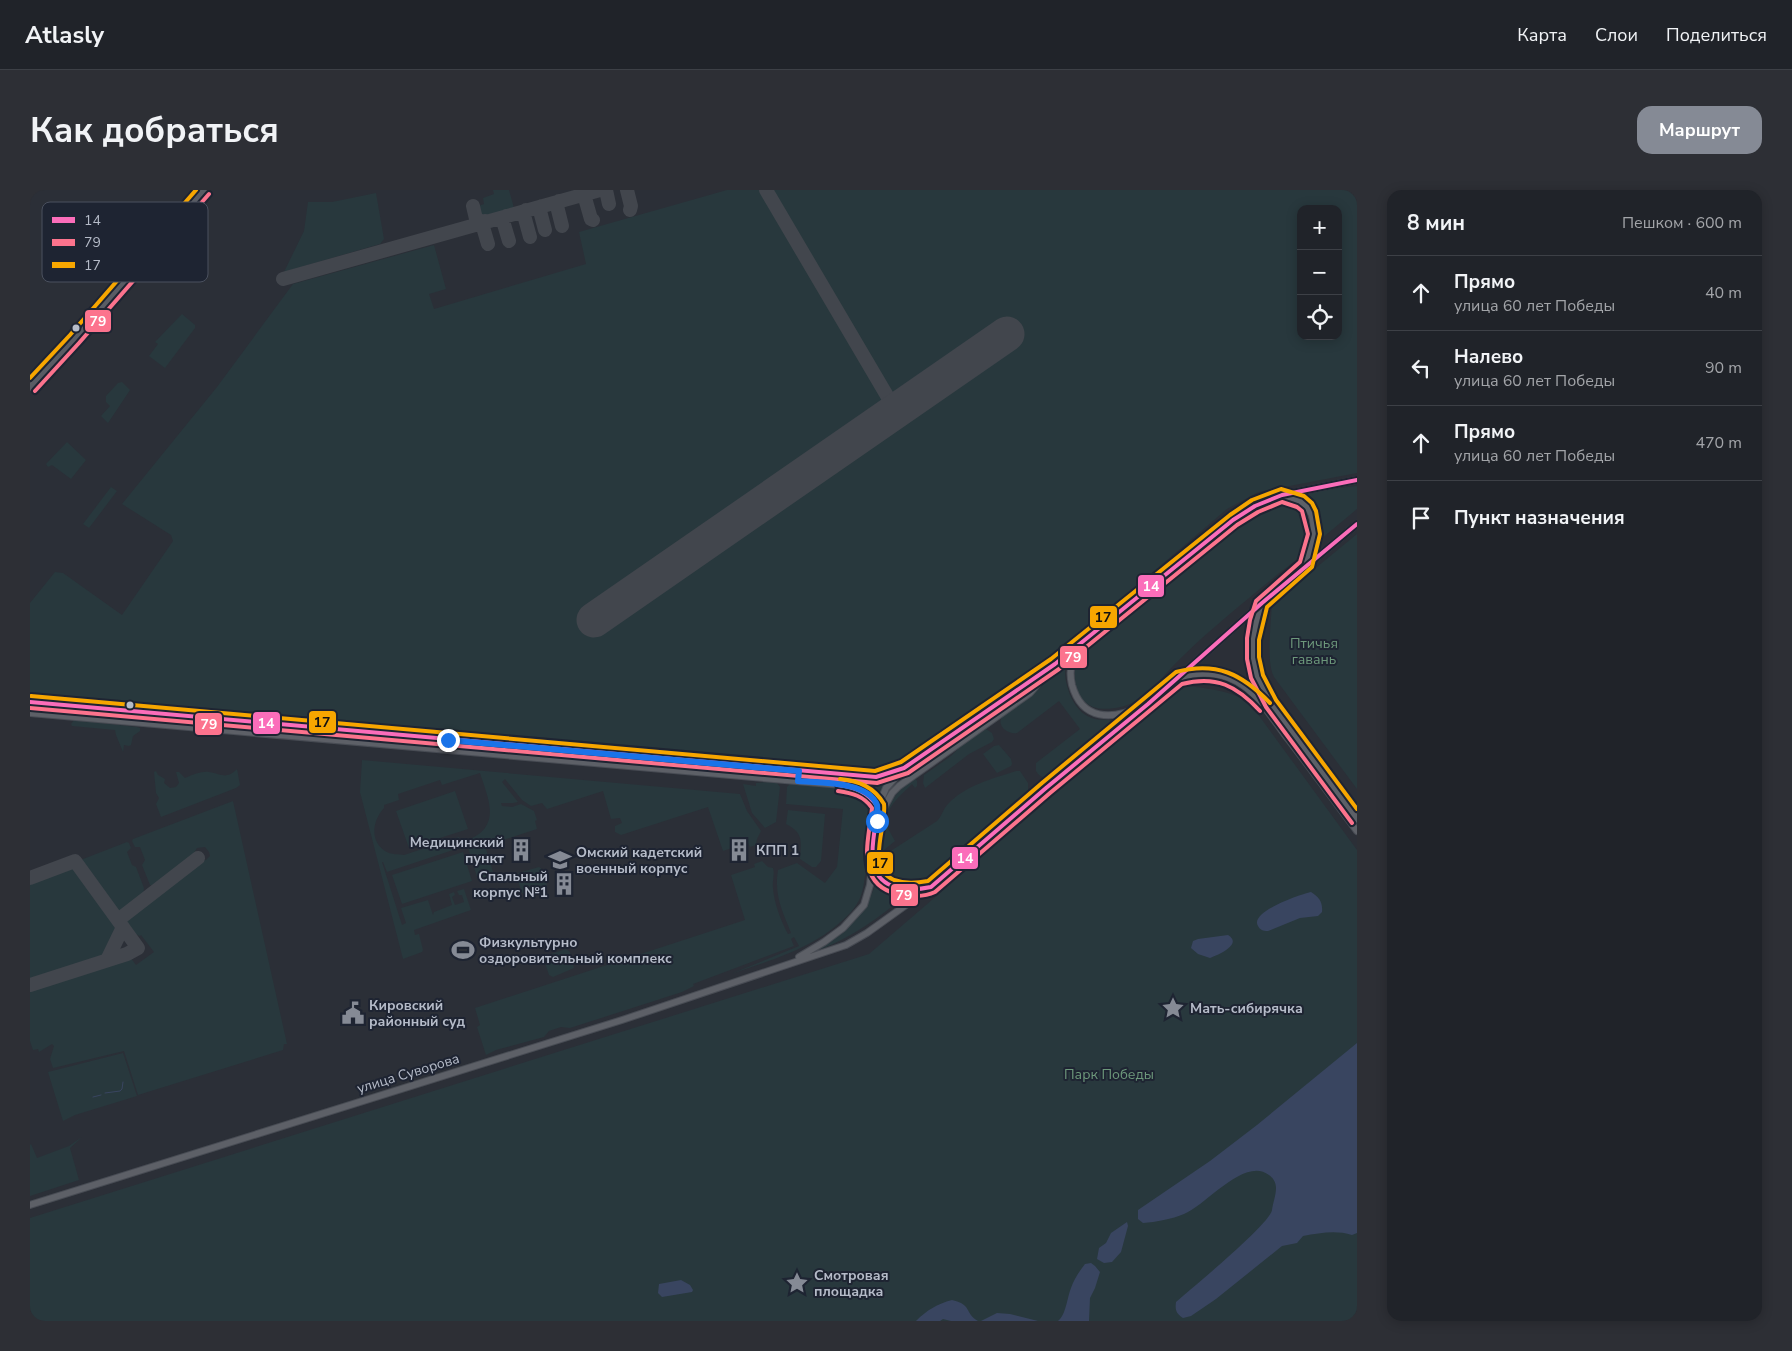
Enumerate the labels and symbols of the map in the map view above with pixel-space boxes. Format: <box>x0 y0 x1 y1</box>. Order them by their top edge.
legend <box>42 202 208 282</box>
text: 14 <box>84 211 101 230</box>
text: 79 <box>84 233 101 252</box>
text: 17 <box>84 256 101 275</box>
line badge: 79 <box>84 309 112 333</box>
text: 79 <box>90 312 106 331</box>
unlabelled marker <box>71 323 81 333</box>
line badge: 14 <box>1137 574 1165 598</box>
text: 14 <box>1143 577 1160 596</box>
line badge: 17 <box>1089 605 1118 629</box>
text: 17 <box>1095 608 1111 627</box>
park label: Птичья гавань <box>1290 634 1338 669</box>
line badge: 79 <box>1059 645 1088 669</box>
text: 79 <box>1065 648 1081 667</box>
unlabelled marker <box>125 700 135 710</box>
line badge: 17 <box>308 710 337 734</box>
line badge: 14 <box>252 711 281 735</box>
line badge: 79 <box>194 712 223 736</box>
text: 17 <box>314 713 330 732</box>
text: 14 <box>258 714 275 733</box>
text: 79 <box>201 715 217 734</box>
route end <box>437 729 460 752</box>
route start <box>866 810 889 833</box>
place label: Медицинский пункт <box>410 833 504 868</box>
building icon: Медицинский пункт <box>508 837 534 863</box>
building icon: КПП 1 <box>726 837 752 863</box>
place label: КПП 1 <box>756 841 799 860</box>
place label: Омский кадетский военный корпус <box>576 843 702 878</box>
line badge: 14 <box>951 846 979 870</box>
school or university icon: Омский кадетский военный корпус <box>547 847 573 873</box>
text: 14 <box>957 849 974 868</box>
line badge: 17 <box>866 851 894 875</box>
text: 17 <box>872 854 888 873</box>
place label: Спальный корпус №1 <box>473 867 548 902</box>
building icon: Спальный корпус №1 <box>551 871 577 897</box>
line badge: 79 <box>890 883 919 907</box>
text: 79 <box>896 886 912 905</box>
place label: Физкультурно оздоровительный комплекс <box>479 933 672 968</box>
sports icon: Физкультурно оздоровительный комплекс <box>450 937 476 963</box>
place icon: Мать-сибирячка <box>1160 995 1186 1021</box>
place label: Кировский районный суд <box>369 996 465 1031</box>
place label: Мать-сибирячка <box>1190 999 1303 1018</box>
public building icon: Кировский районный суд <box>340 1000 366 1026</box>
street label: улица Суворова <box>355 1049 462 1098</box>
park label: Парк Победы <box>1064 1065 1154 1084</box>
place label: Смотровая площадка <box>814 1266 889 1301</box>
place icon: Смотровая площадка <box>784 1270 810 1296</box>

